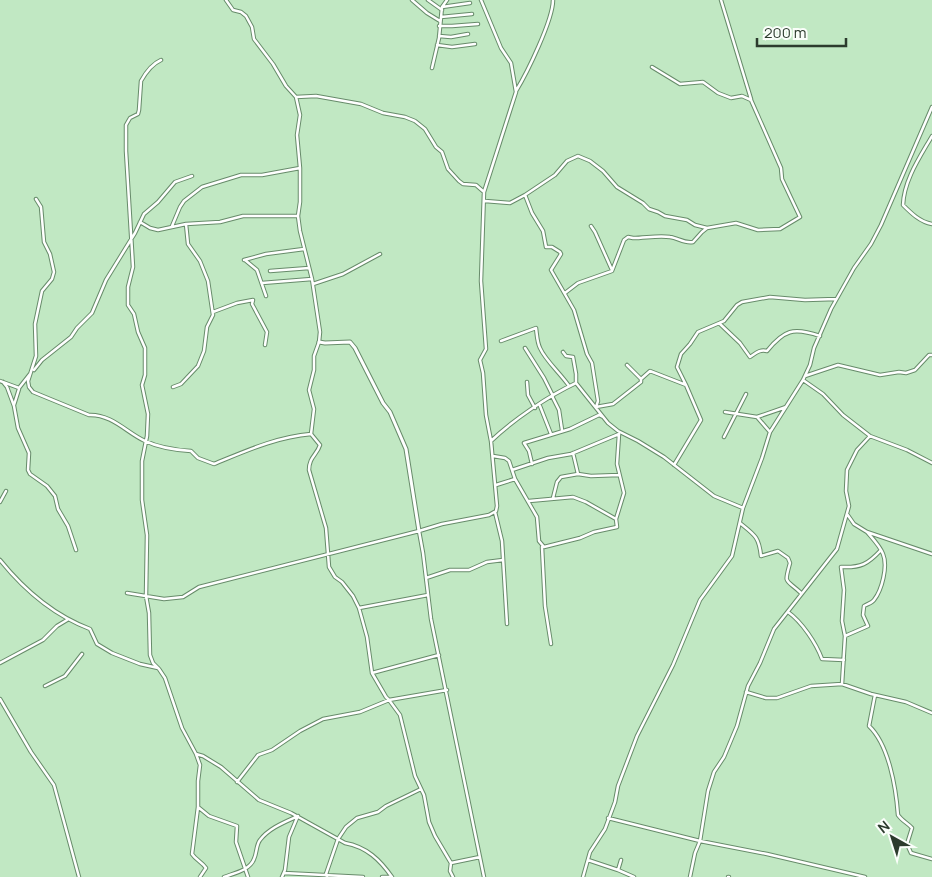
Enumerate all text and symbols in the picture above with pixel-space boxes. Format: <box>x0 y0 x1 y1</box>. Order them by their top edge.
scale bar <box>757 15 846 47</box>
text: 200 m <box>764 22 807 43</box>
north arrow <box>867 812 917 862</box>
text: N <box>874 816 893 837</box>

